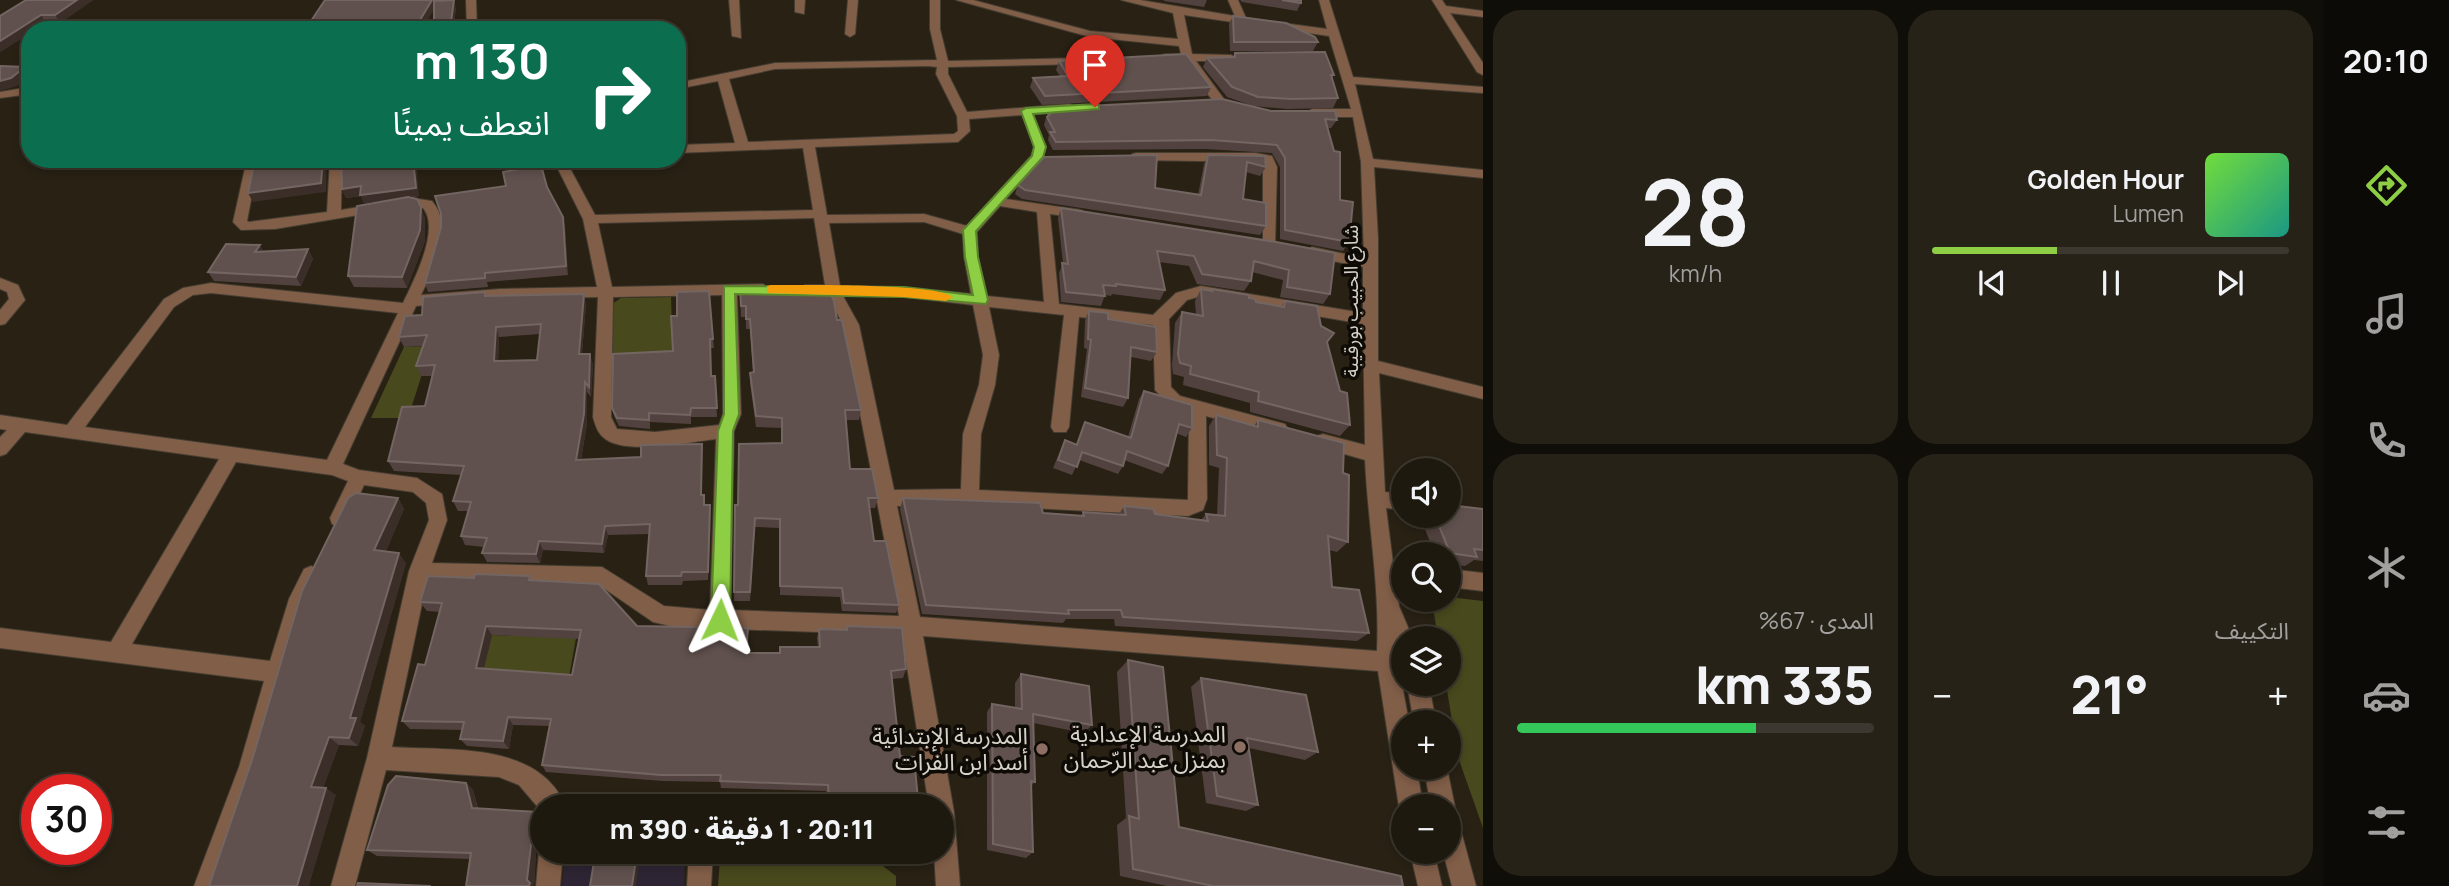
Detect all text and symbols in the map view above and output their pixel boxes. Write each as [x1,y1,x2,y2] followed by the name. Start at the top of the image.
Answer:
[414,27,550,94] text: 130 m
[1065,35,1125,107] pin
[2343,39,2429,83] text: 20:10
[1076,46,1114,84] icon: arrive
[574,49,665,140] icon: right
[393,101,550,145] text: انعطف يمينًا
[1641,149,1750,273] text: 28
[2027,161,2184,197] text: Golden Hour
[2362,161,2411,210] icon: directions
[2112,197,2184,229] text: Lumen
[1338,225,1365,377] street label: شارع الحبيب بورقيبة
[1669,257,1722,289] text: km/h
[1973,264,2011,302] icon: previous
[2092,264,2130,302] icon: pause
[2211,264,2249,302] icon: next
[2362,289,2411,338] icon: music
[2362,416,2411,465] icon: phone
[1391,458,1461,864] map controls
[1391,458,1461,528] button: sound
[1391,542,1461,612] button: search
[2362,543,2411,592] icon: climate
[683,583,757,657] position arrow
[1759,604,1874,636] text: المدى · 67%
[2215,614,2289,646] text: التكييف
[1391,626,1461,696] button: layers
[1695,649,1874,720] text: 335 km
[2071,659,2149,730] text: 21°
[1932,669,1953,721] text: −
[2267,669,2289,721] text: +
[2362,671,2411,720] icon: car
[1391,710,1461,780] button: +
[1064,717,1226,775] place label: المدرسة الإعدادية بمنزل عبد الرّحمان
[872,719,1028,777] place label: المدرسة الإبتدائية أسد ابن الفرات
[1232,739,1248,755] marker: المدرسة الإعدادية بمنزل عبد الرّحمان
[1034,741,1050,757] marker: المدرسة الإبتدائية أسد ابن الفرات
[21,774,112,865] speed limit sign: 30
[1391,794,1461,864] button: −
[2362,798,2411,847] icon: filters
[610,811,874,847] text: 20:11 · 1 دقيقة · 390 m

